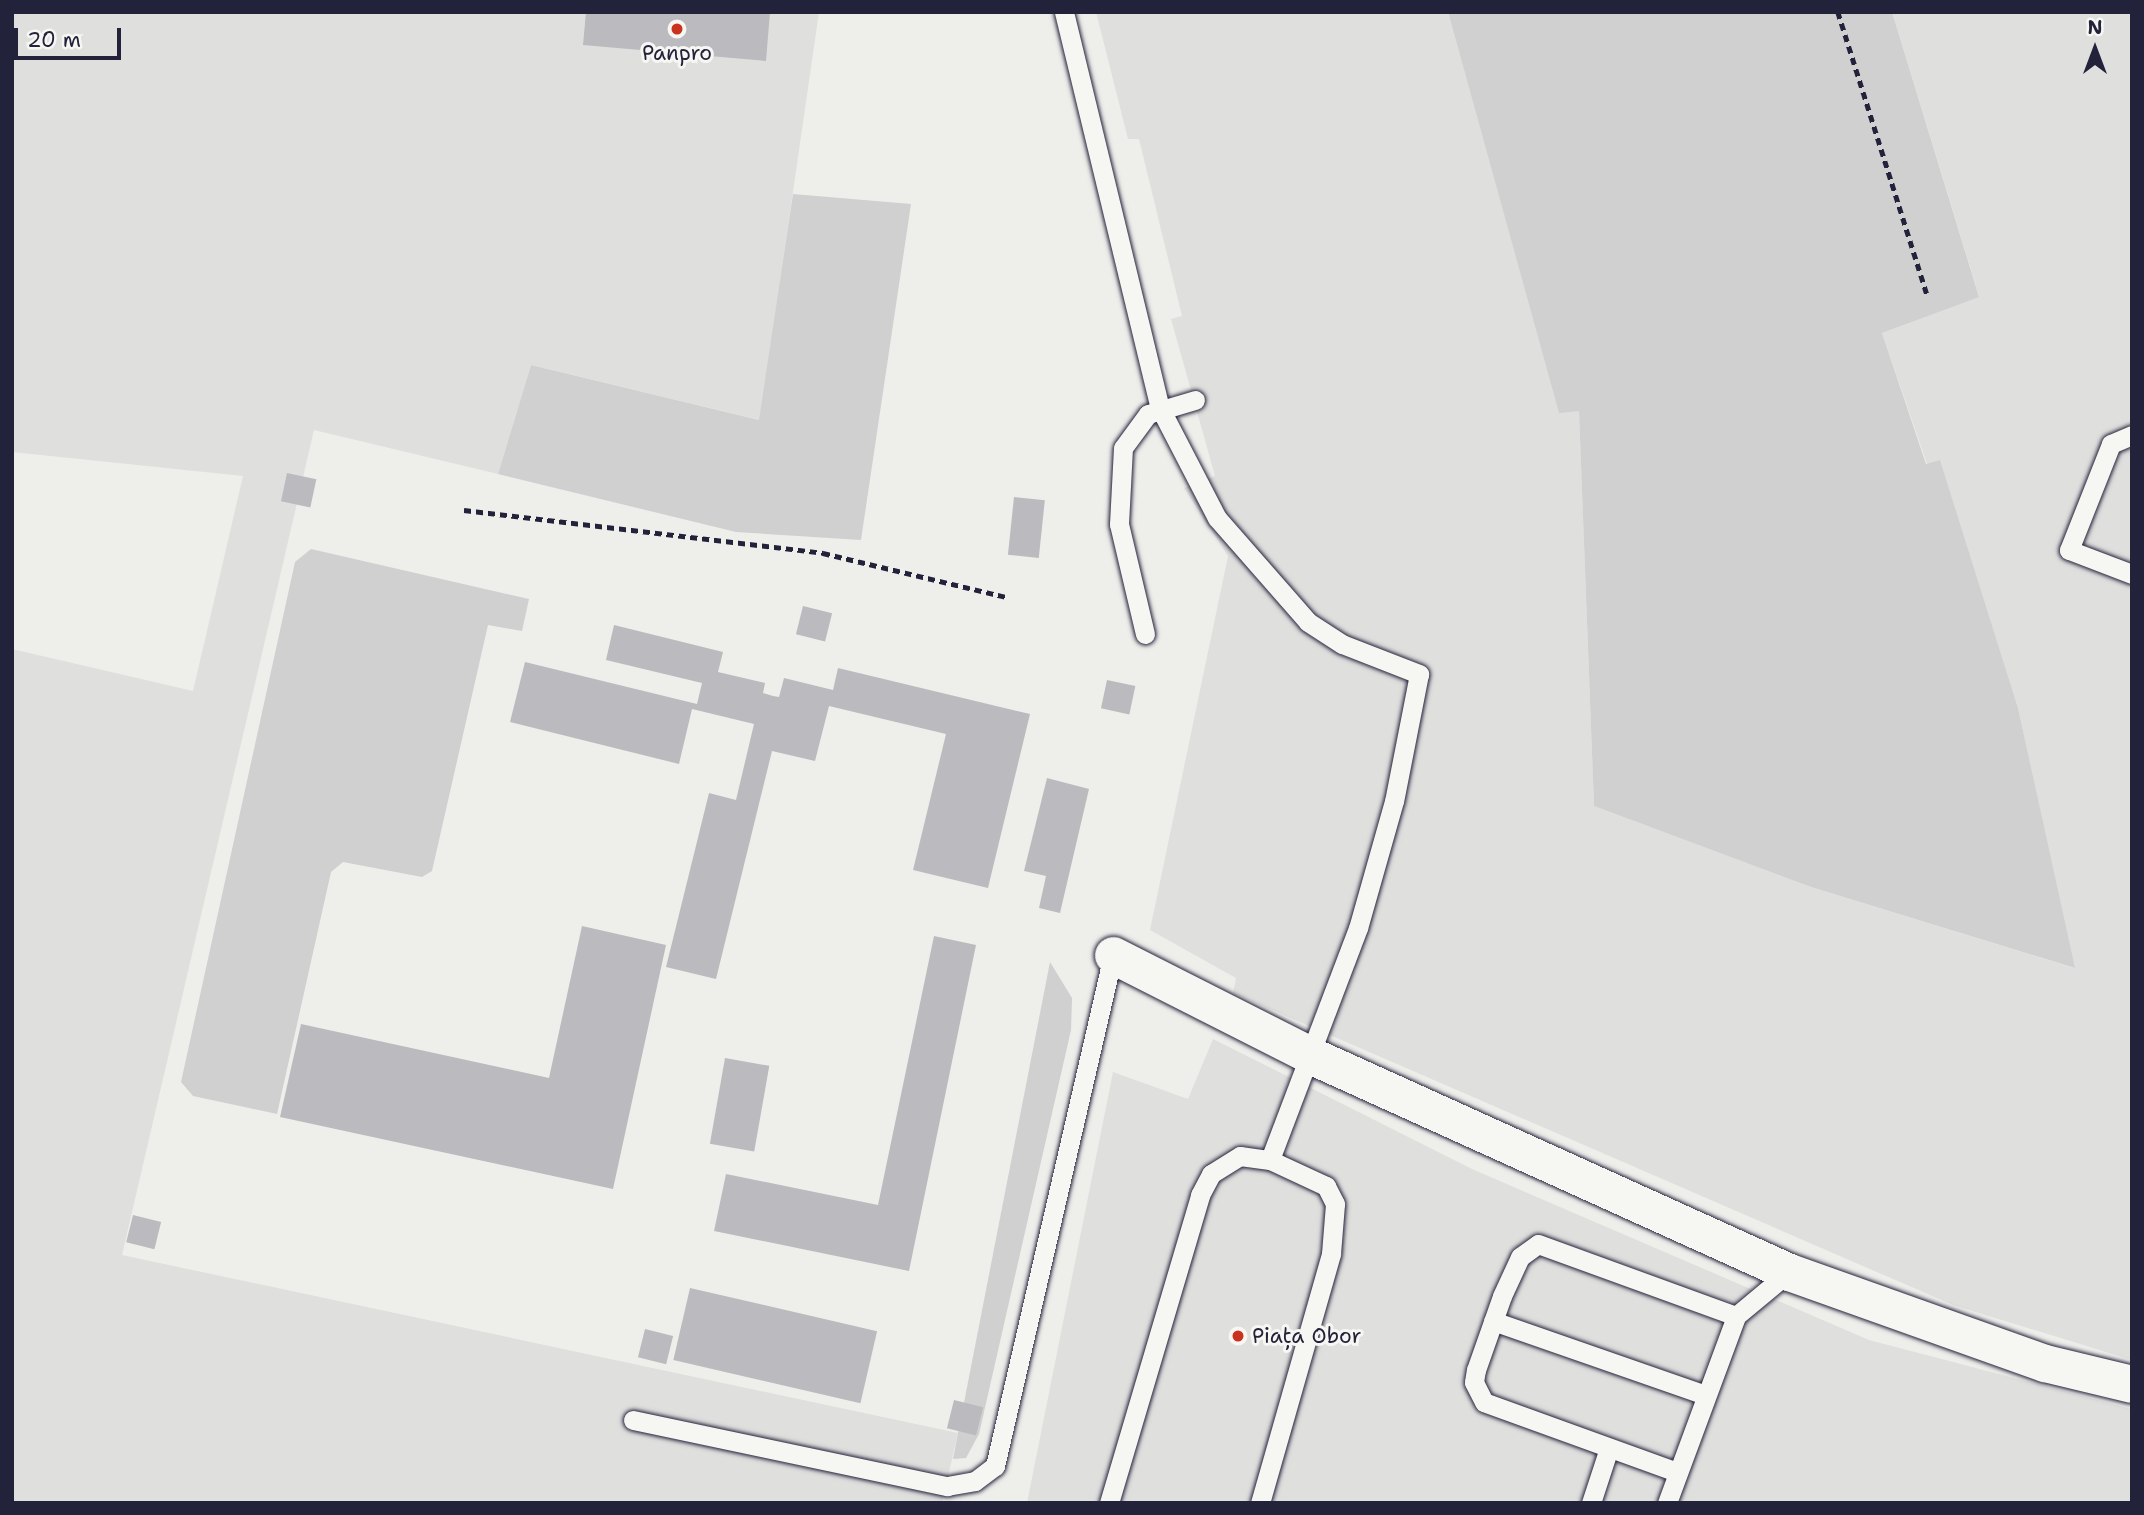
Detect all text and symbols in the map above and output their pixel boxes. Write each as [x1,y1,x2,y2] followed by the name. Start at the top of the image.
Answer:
[18,14,124,58] scale bar
[2060,14,2130,84] north arrow
[2087,15,2103,40] text: N
[669,21,685,37] marker: Panpro
[27,26,81,54] text: 20 m
[642,40,712,66] place label: Panpro
[1252,1323,1361,1349] place label: Piața Obor
[1230,1328,1246,1344] marker: Piața Obor

